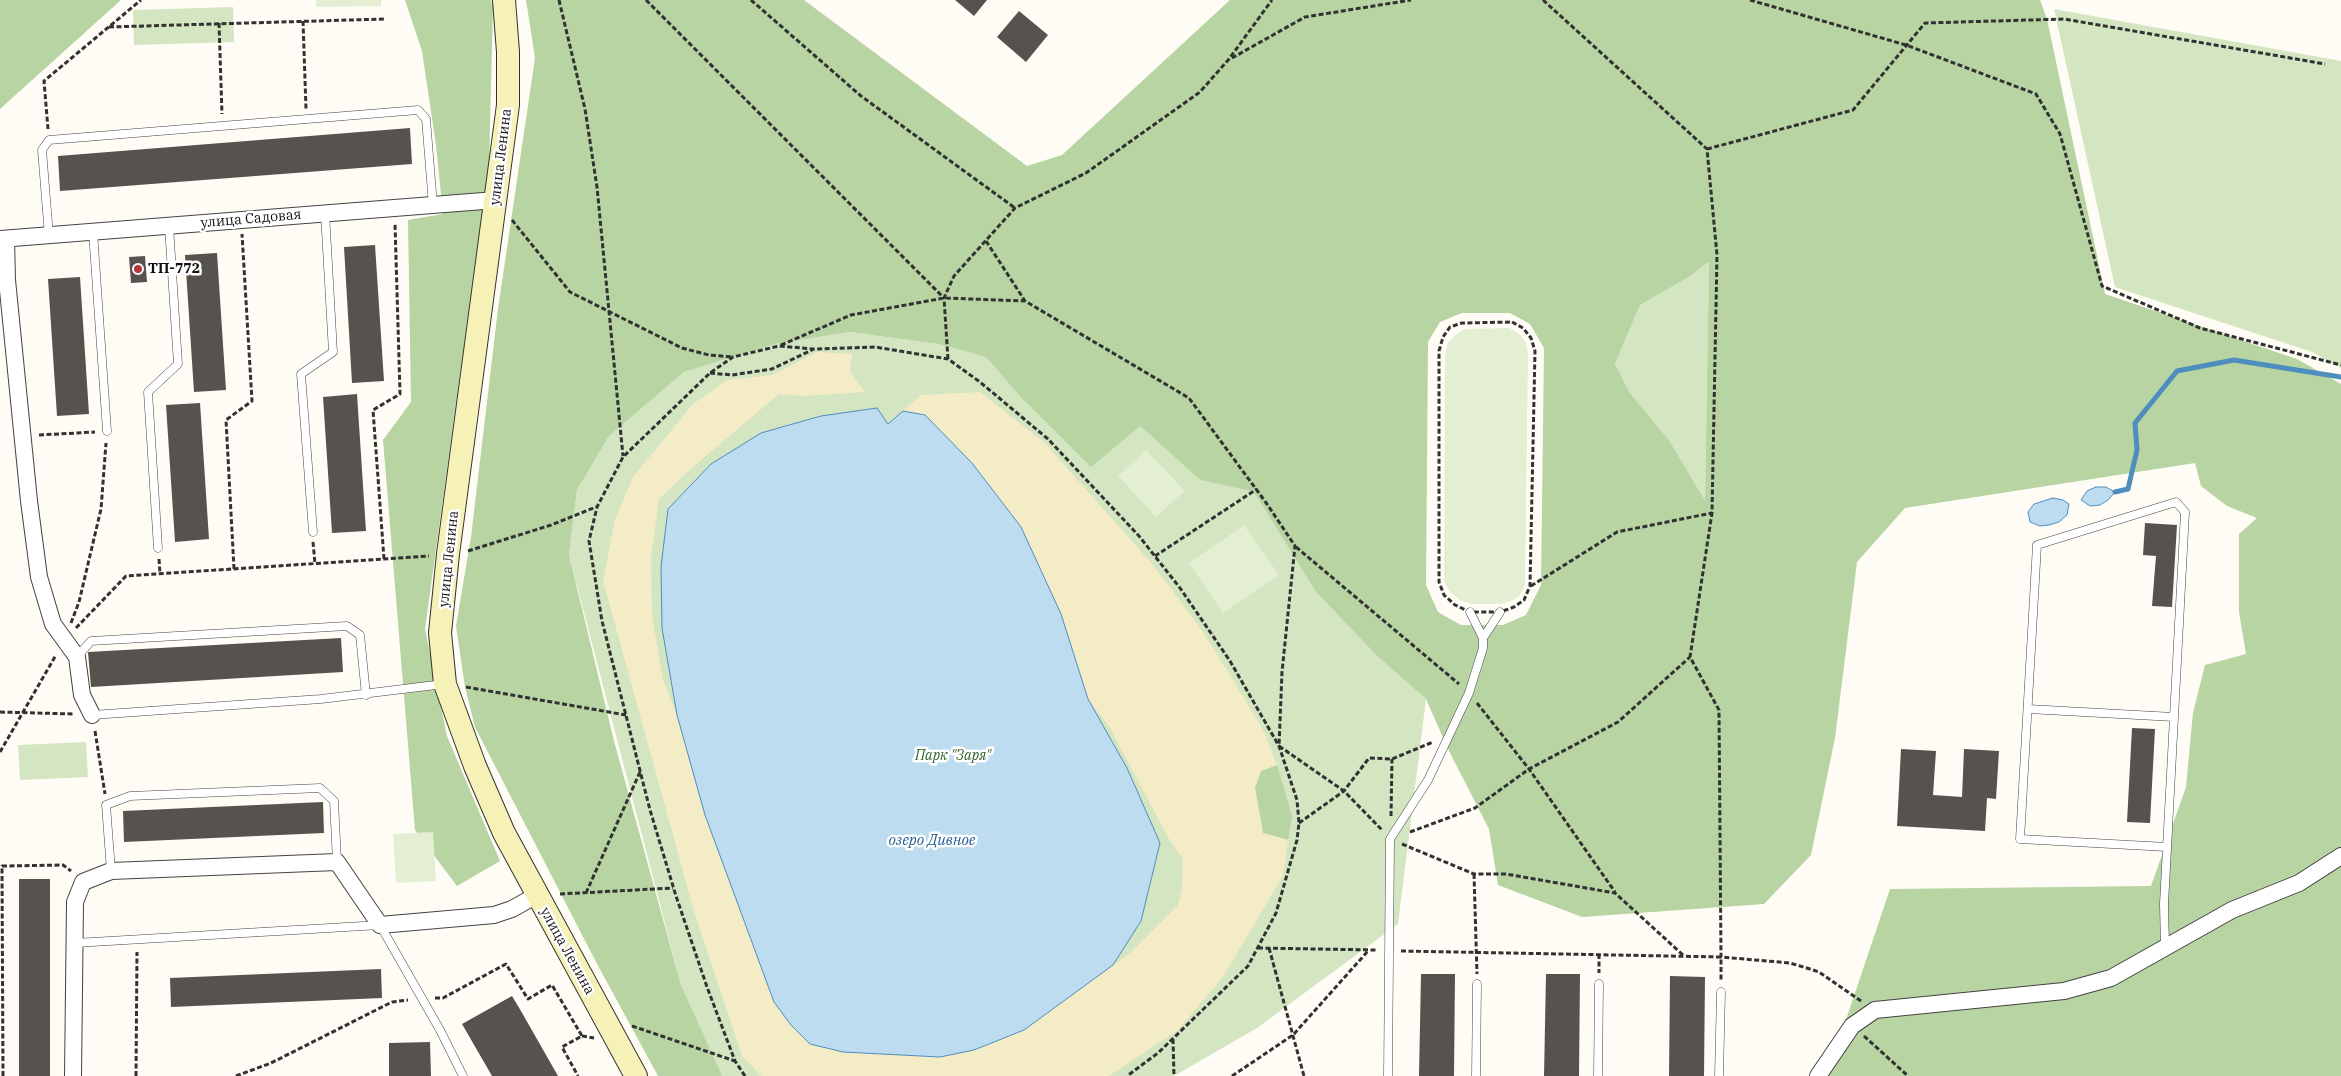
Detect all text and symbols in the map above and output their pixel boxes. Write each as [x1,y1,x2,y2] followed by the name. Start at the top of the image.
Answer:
[487,108,515,206] street label: улица Ленина
[200,206,302,232] street label: улица Садовая
[148,261,200,277] place label: ТП-772
[132,263,144,275] marker: ТП-772
[436,510,462,608] street label: улица Ленина
[915,748,991,764] park label: Парк "Заря"
[888,832,976,850] water label: озеро Дивное
[536,904,598,998] street label: улица Ленина

